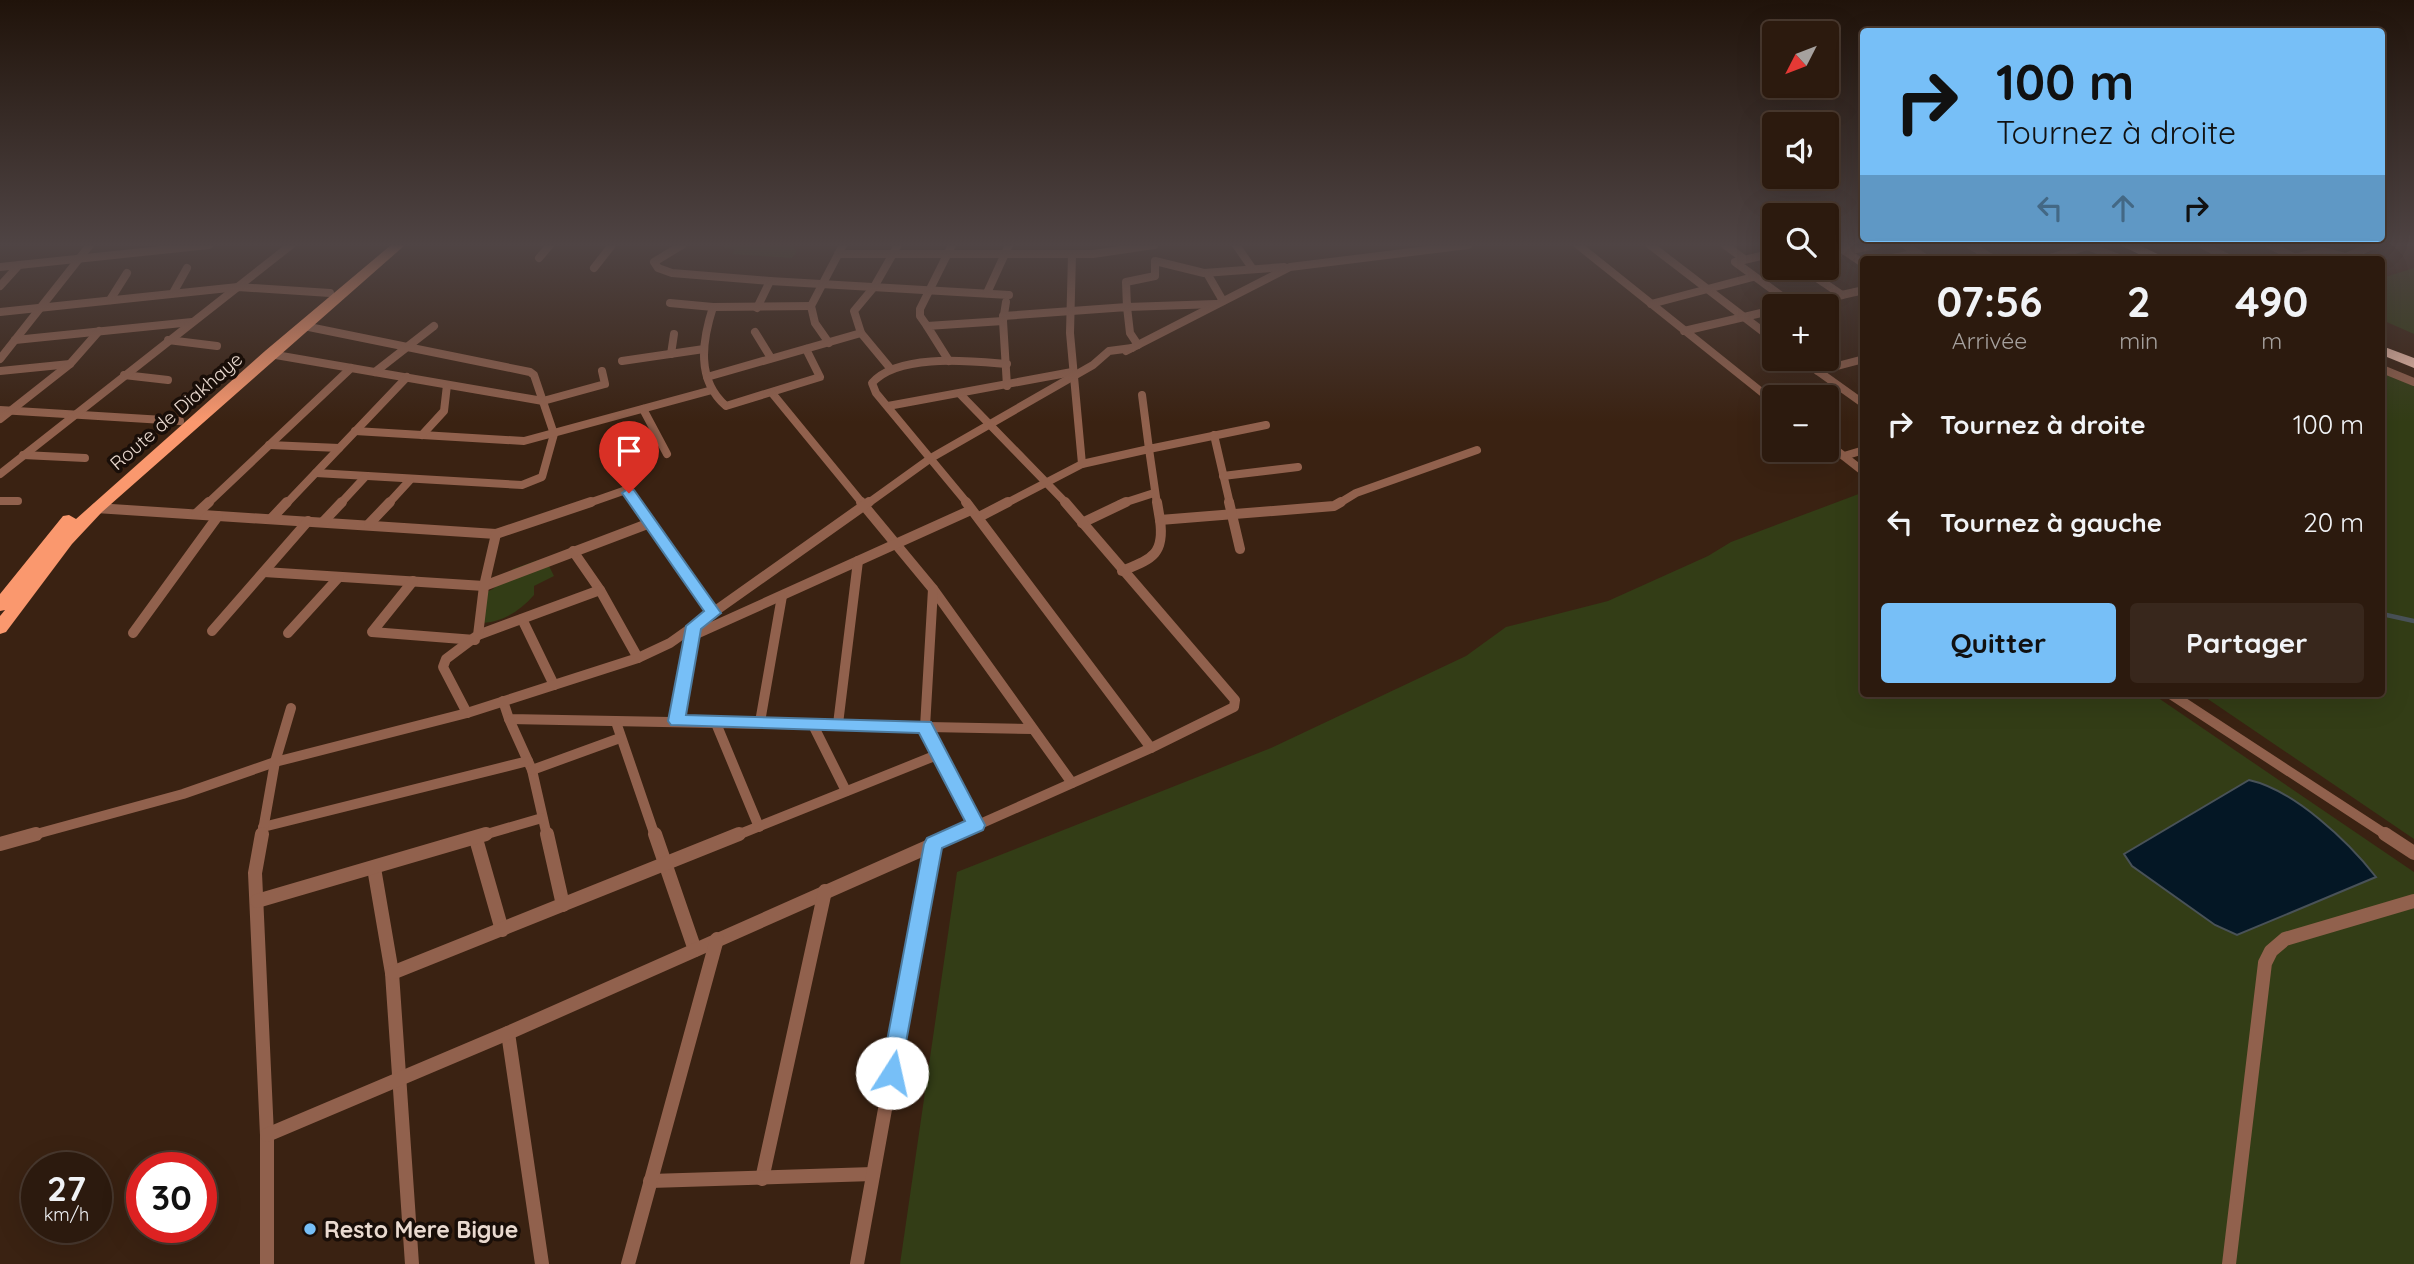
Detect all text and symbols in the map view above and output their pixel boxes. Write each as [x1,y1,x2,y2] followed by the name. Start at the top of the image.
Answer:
[1762,21,1839,98] north arrow
[1762,21,1839,462] map controls
[1996,51,2134,112] text: 100 m
[1881,56,1972,147] icon: right
[1762,112,1839,189] button: sound
[1996,112,2236,152] text: Tournez à droite
[2031,189,2069,227] icon: left
[2104,189,2142,227] icon: ahead
[2177,189,2215,227] icon: right
[1762,203,1839,280] button: search
[1937,275,2043,328] text: 07:56
[2127,275,2151,328] text: 2
[2235,275,2308,328] text: 490
[1762,294,1839,371] button: +
[1952,326,2027,355] text: Arrivée
[2119,326,2158,355] text: min
[2261,326,2282,355] text: m
[105,347,247,475] street label: Route de Diakhaye
[1762,385,1839,462] button: −
[1881,405,1919,443] icon: right
[1940,408,2145,441] text: Tournez à droite
[2293,408,2364,441] text: 100 m
[599,421,659,493] pin
[610,432,648,470] icon: arrive
[1881,503,1919,541] icon: left
[1940,506,2162,539] text: Tournez à gauche
[2303,506,2364,539] text: 20 m
[1881,603,2116,683] button: Quitter
[2130,603,2364,683] button: Partager
[855,1036,929,1110] position arrow
[126,1152,217,1243] speed limit sign: 30
[47,1166,86,1210] text: 27
[44,1203,89,1226] text: km/h
[324,1215,518,1244] place label: Resto Mere Bigue
[302,1221,318,1237] marker: Resto Mere Bigue

